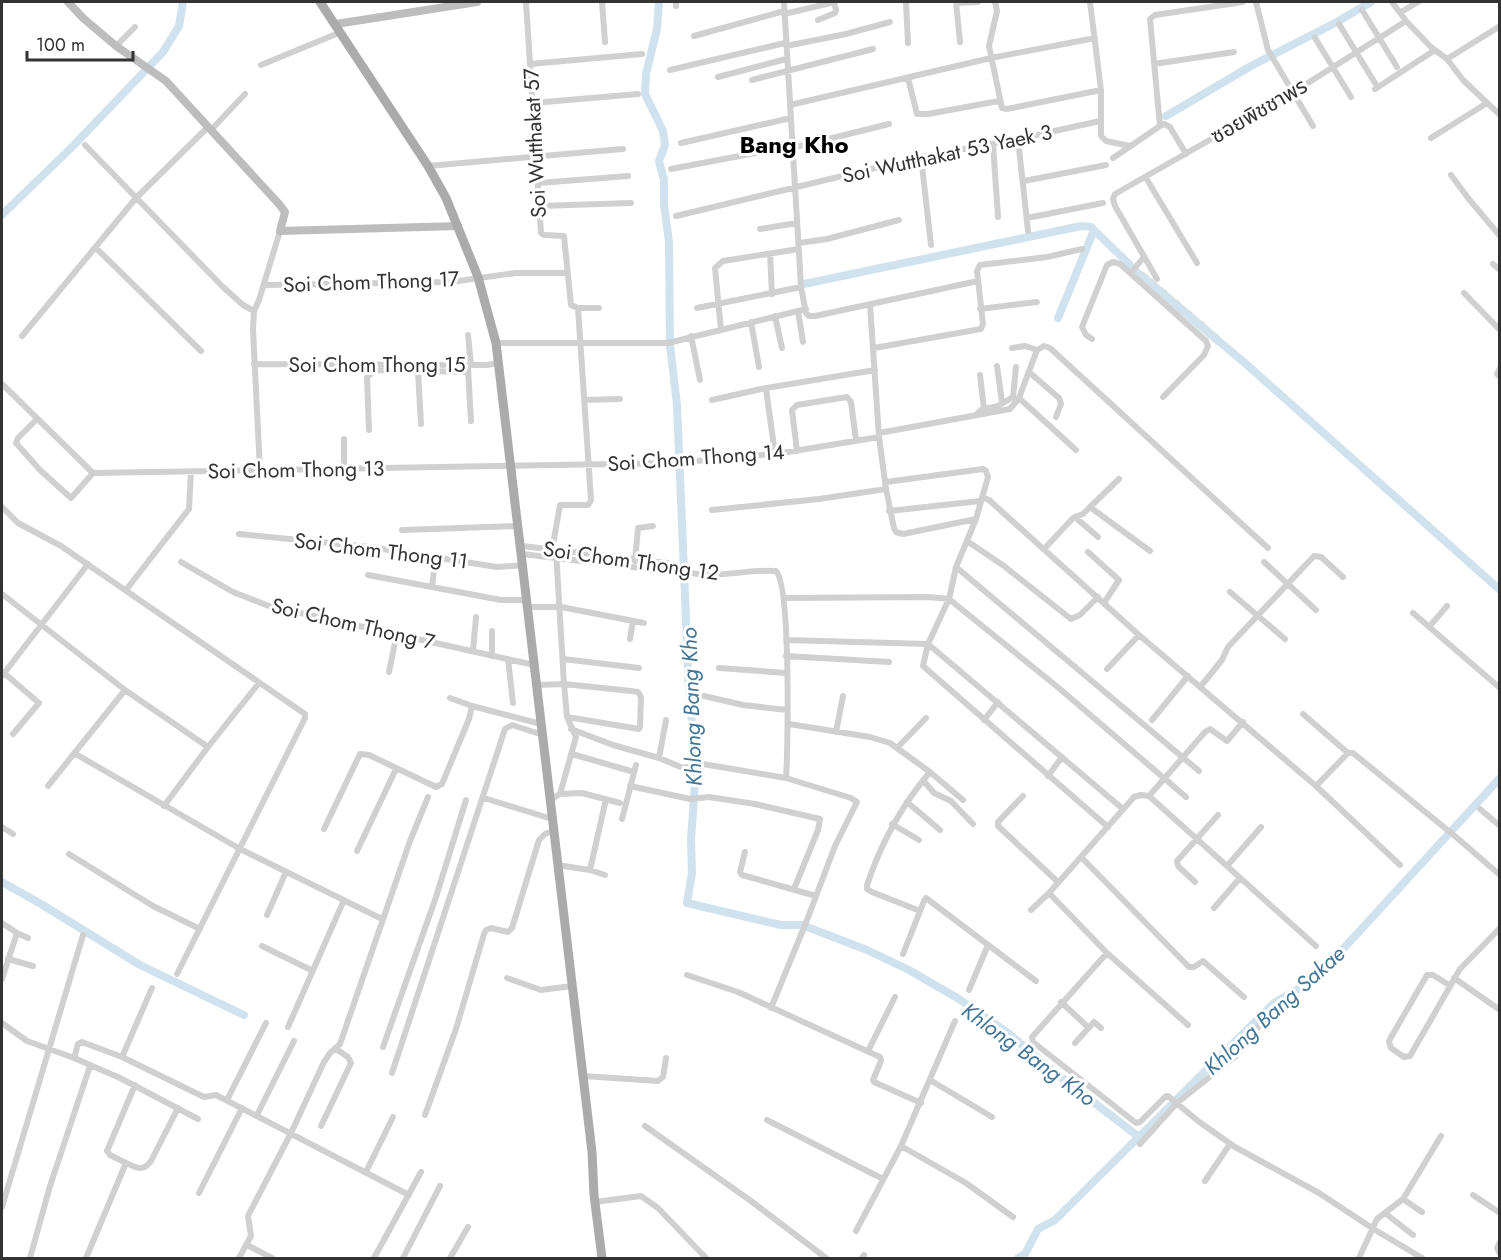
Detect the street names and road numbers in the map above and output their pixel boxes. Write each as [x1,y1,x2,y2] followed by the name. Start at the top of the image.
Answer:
[516,67,554,219] street label: Soi Wutthakat 57
[1205,71,1313,151] street label: ซอยพิชชาพร
[839,117,1055,191] street label: Soi Wutthakat 53 Yaek 3
[282,264,460,300] street label: Soi Chom Thong 17
[288,350,466,380] street label: Soi Chom Thong 15
[606,437,786,479] street label: Soi Chom Thong 14
[207,453,385,487] street label: Soi Chom Thong 13
[292,525,470,577] street label: Soi Chom Thong 11
[541,534,721,588] street label: Soi Chom Thong 12
[268,591,438,657] street label: Soi Chom Thong 7

